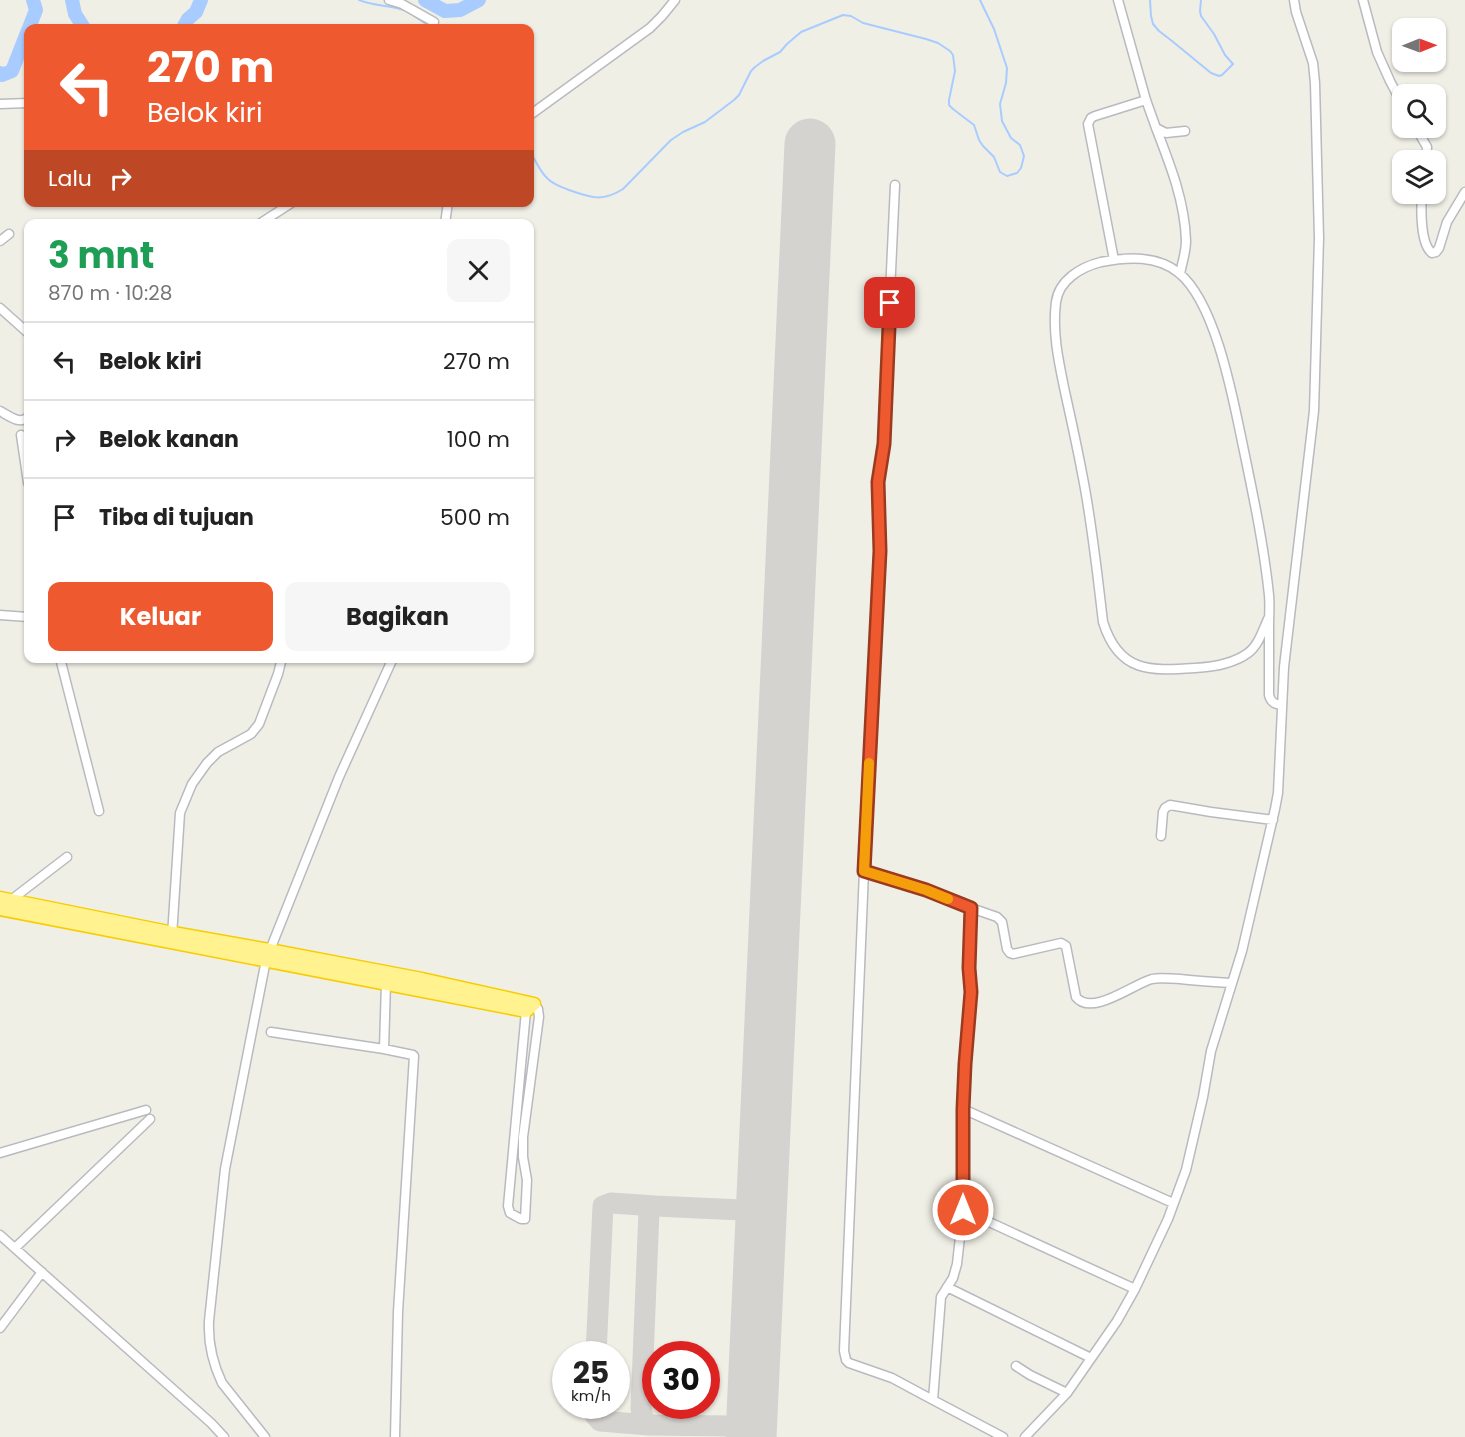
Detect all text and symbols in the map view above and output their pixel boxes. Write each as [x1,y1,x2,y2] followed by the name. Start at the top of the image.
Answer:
[1392,18,1446,72] north arrow
[1392,18,1446,204] map controls
[147,38,274,97] text: 270 m
[48,48,126,126] icon: left
[1392,84,1446,138] button: search
[147,94,263,131] text: Belok kiri
[1392,150,1446,204] button: layers
[104,162,137,195] icon: right
[48,163,92,194] text: Lalu
[48,230,154,281] text: 3 mnt
[447,239,510,302] button: close
[864,277,915,328] pin
[48,279,172,307] text: 870 m · 10:28
[873,286,906,319] icon: arrive
[48,345,81,378] icon: left
[99,346,202,377] text: Belok kiri
[443,346,510,377] text: 270 m
[48,423,81,456] icon: right
[99,424,239,455] text: Belok kanan
[447,424,510,455] text: 100 m
[48,501,81,534] icon: arrive
[99,502,254,533] text: Tiba di tujuan
[440,502,510,533] text: 500 m
[48,582,273,651] button: Keluar
[285,582,510,651] button: Bagikan
[931,1178,995,1242] position arrow
[642,1341,720,1419] speed limit sign: 30
[573,1351,609,1394] text: 25
[571,1385,611,1406] text: km/h

